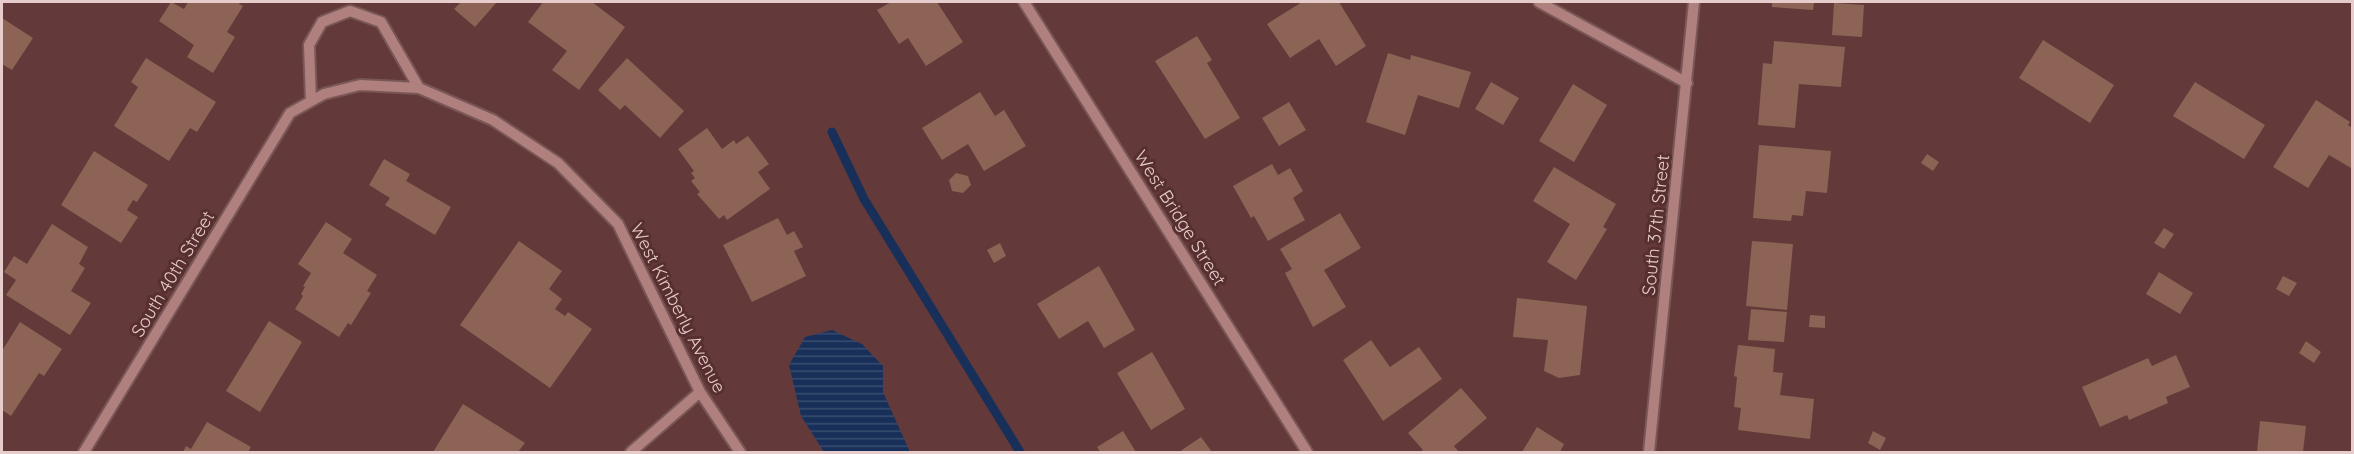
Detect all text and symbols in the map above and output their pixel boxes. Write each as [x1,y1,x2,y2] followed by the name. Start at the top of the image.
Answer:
[1130,146,1231,290] street label: West Bridge Street
[1637,153,1674,297] street label: South 37th Street
[126,206,219,341] street label: South 40th Street
[626,219,731,397] street label: West Kimberly Avenue

